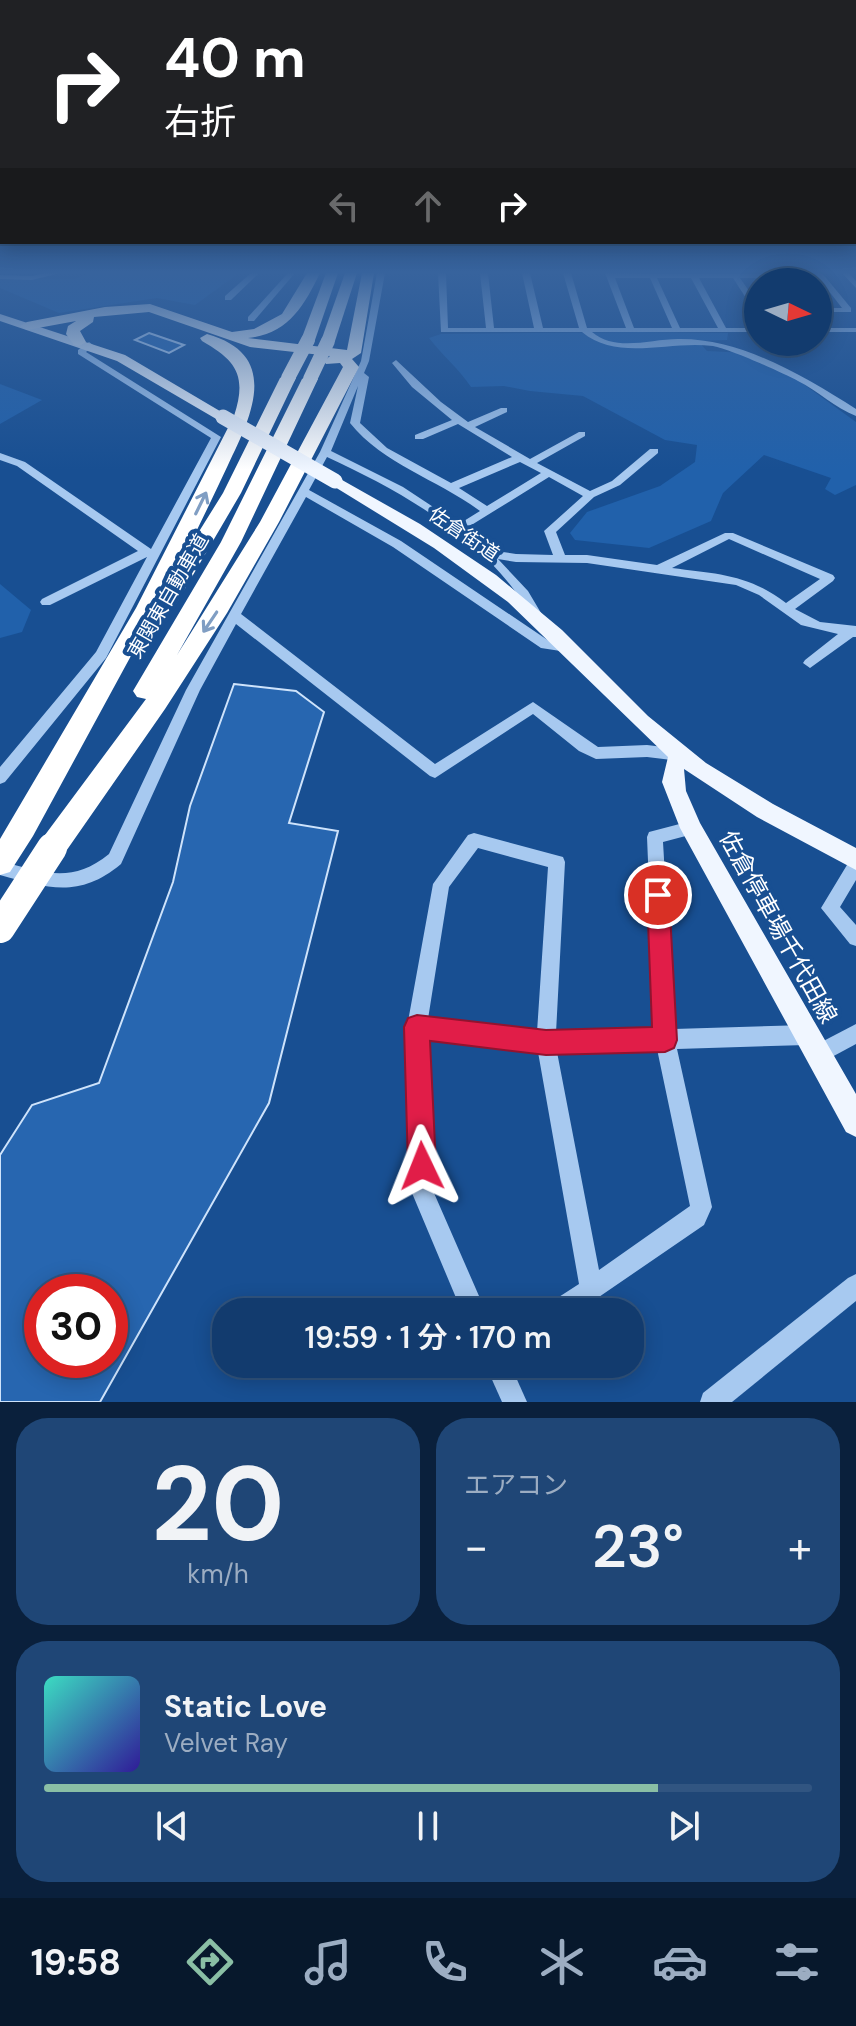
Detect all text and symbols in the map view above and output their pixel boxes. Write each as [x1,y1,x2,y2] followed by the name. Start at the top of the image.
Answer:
[164,21,306,94] text: 40 m
[32,32,136,136] icon: right
[164,98,236,145] text: 右折
[322,184,366,228] icon: left
[406,184,450,228] icon: ahead
[490,184,534,228] icon: right
[744,268,832,356] north arrow
[744,268,832,356] map controls
[194,491,209,515] one-way arrow
[424,501,504,567] street label: 佐倉街道
[122,529,214,663] street label: 東関東自動車道
[202,610,218,633] one-way arrow
[713,825,844,1029] street label: 佐倉停車場千代田線
[624,861,692,929] pin
[636,873,680,917] icon: arrive
[380,1124,464,1208] position arrow
[24,1274,128,1378] speed limit sign: 30
[305,1318,551,1357] text: 19:59 · 1 分 · 170 m
[152,1437,284,1572] text: 20
[464,1468,568,1502] text: エアコン
[592,1507,684,1586] text: 23°
[464,1518,488,1576] text: −
[788,1518,812,1576] text: +
[187,1557,249,1591] text: km/h
[164,1687,327,1726] text: Static Love
[164,1726,288,1760] text: Velvet Ray
[150,1804,194,1848] icon: previous
[406,1804,450,1848] icon: pause
[662,1804,706,1848] icon: next
[182,1934,238,1990] icon: directions
[300,1934,356,1990] icon: music
[417,1934,473,1990] icon: phone
[534,1934,590,1990] icon: climate
[652,1934,708,1990] icon: car
[769,1934,825,1990] icon: filters
[31,1939,121,1986] text: 19:58

